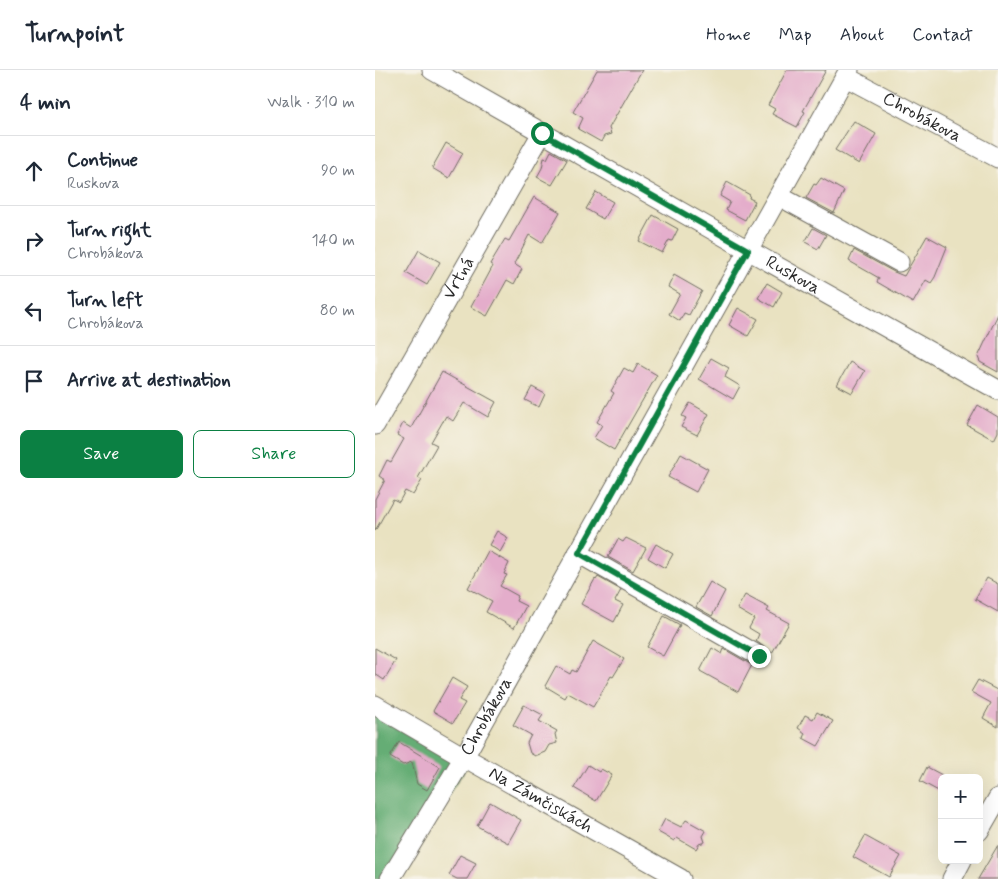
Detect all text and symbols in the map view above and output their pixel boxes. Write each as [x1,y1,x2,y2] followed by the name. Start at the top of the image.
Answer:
[25,19,125,50] text: Turnpoint
[706,23,751,47] text: Home
[779,23,812,47] text: Map
[840,23,884,47] text: About
[912,23,973,47] text: Contact
[878,87,966,148] street label: Chrobákova
[20,89,71,117] text: 4 min
[267,92,355,113] text: Walk · 310 m
[531,122,554,145] route start
[67,148,138,173] text: Continue
[20,157,48,185] icon: ahead
[321,160,355,181] text: 90 m
[67,173,120,194] text: Ruskova
[67,218,151,243] text: Turn right
[20,227,48,255] icon: right
[311,230,355,251] text: 140 m
[67,243,144,264] text: Chrobákova
[761,250,825,300] street label: Ruskova
[437,253,481,304] street label: Vrtná
[67,288,143,313] text: Turn left
[20,297,48,325] icon: left
[320,300,355,321] text: 80 m
[67,313,144,334] text: Chrobákova
[20,367,48,395] icon: arrive
[67,368,231,393] text: Arrive at destination
[20,430,183,478] button: Save
[193,430,355,478] button: Share
[748,645,771,668] route end
[455,673,518,760] street label: Chrobákova
[484,761,597,839] street label: Na Zámčiskách
[938,774,983,864] map controls
[938,774,983,819] button: +
[938,819,983,864] button: −

